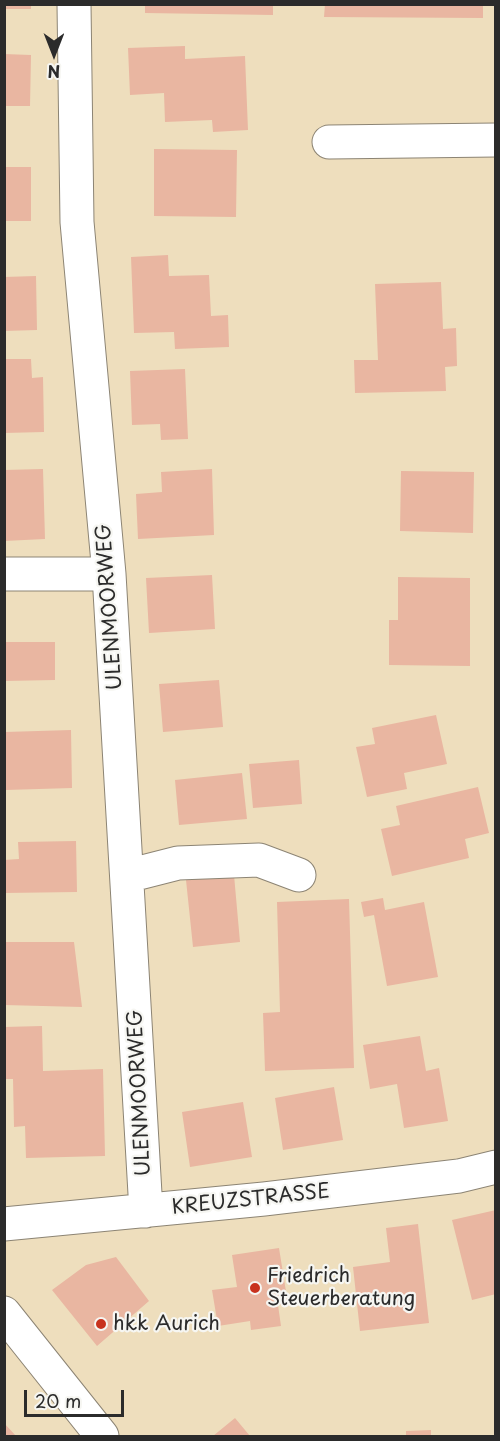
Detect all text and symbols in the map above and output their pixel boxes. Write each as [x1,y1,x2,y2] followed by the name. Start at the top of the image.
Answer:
[24,24,84,84] north arrow
[48,60,60,84] text: N
[92,523,128,691] street label: ULENMOORWEG
[124,1009,156,1177] street label: ULENMOORWEG
[171,1180,331,1220] street label: KREUZSTRASSE
[267,1264,415,1311] place label: Friedrich Steuerberatung
[248,1281,262,1295] marker: Friedrich Steuerberatung
[113,1312,220,1336] place label: hkk Aurich
[94,1317,108,1331] marker: hkk Aurich
[27,1378,128,1416] scale bar
[35,1387,81,1414] text: 20 m

